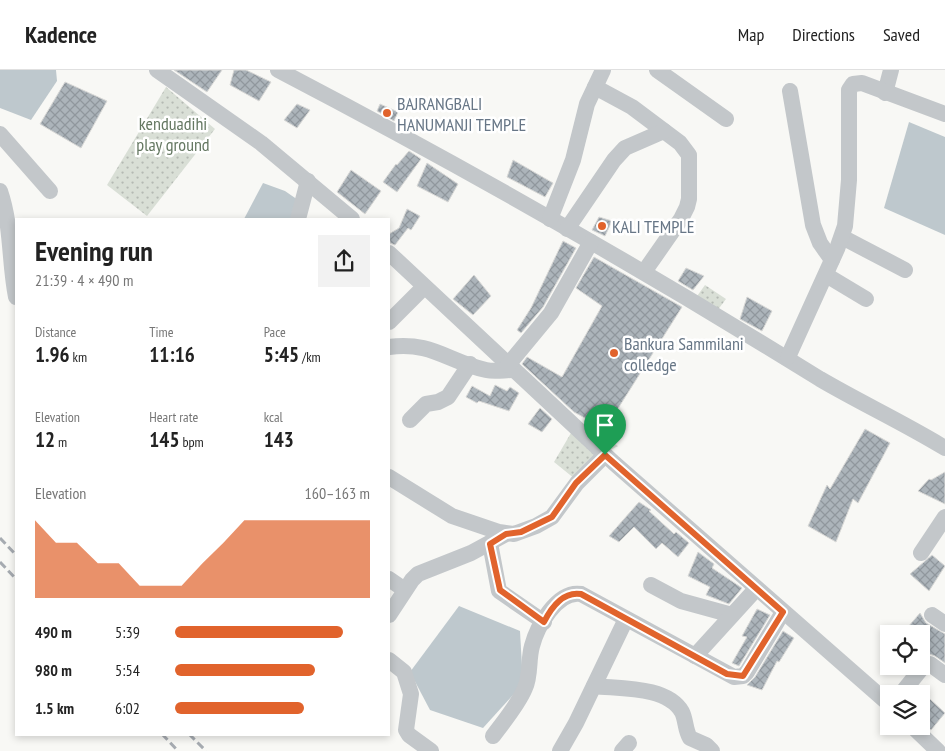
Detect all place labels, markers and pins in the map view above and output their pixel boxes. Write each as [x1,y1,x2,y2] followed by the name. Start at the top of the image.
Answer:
[397,92,526,136] place label: BAJRANGBALI HANUMANJI TEMPLE
[381,107,393,119] marker: BAJRANGBALI HANUMANJI TEMPLE
[612,215,695,238] place label: KALI TEMPLE
[596,220,608,232] marker: KALI TEMPLE
[624,332,744,376] place label: Bankura Sammilani colledge
[608,347,620,359] marker: Bankura Sammilani colledge
[584,404,626,455] pin

